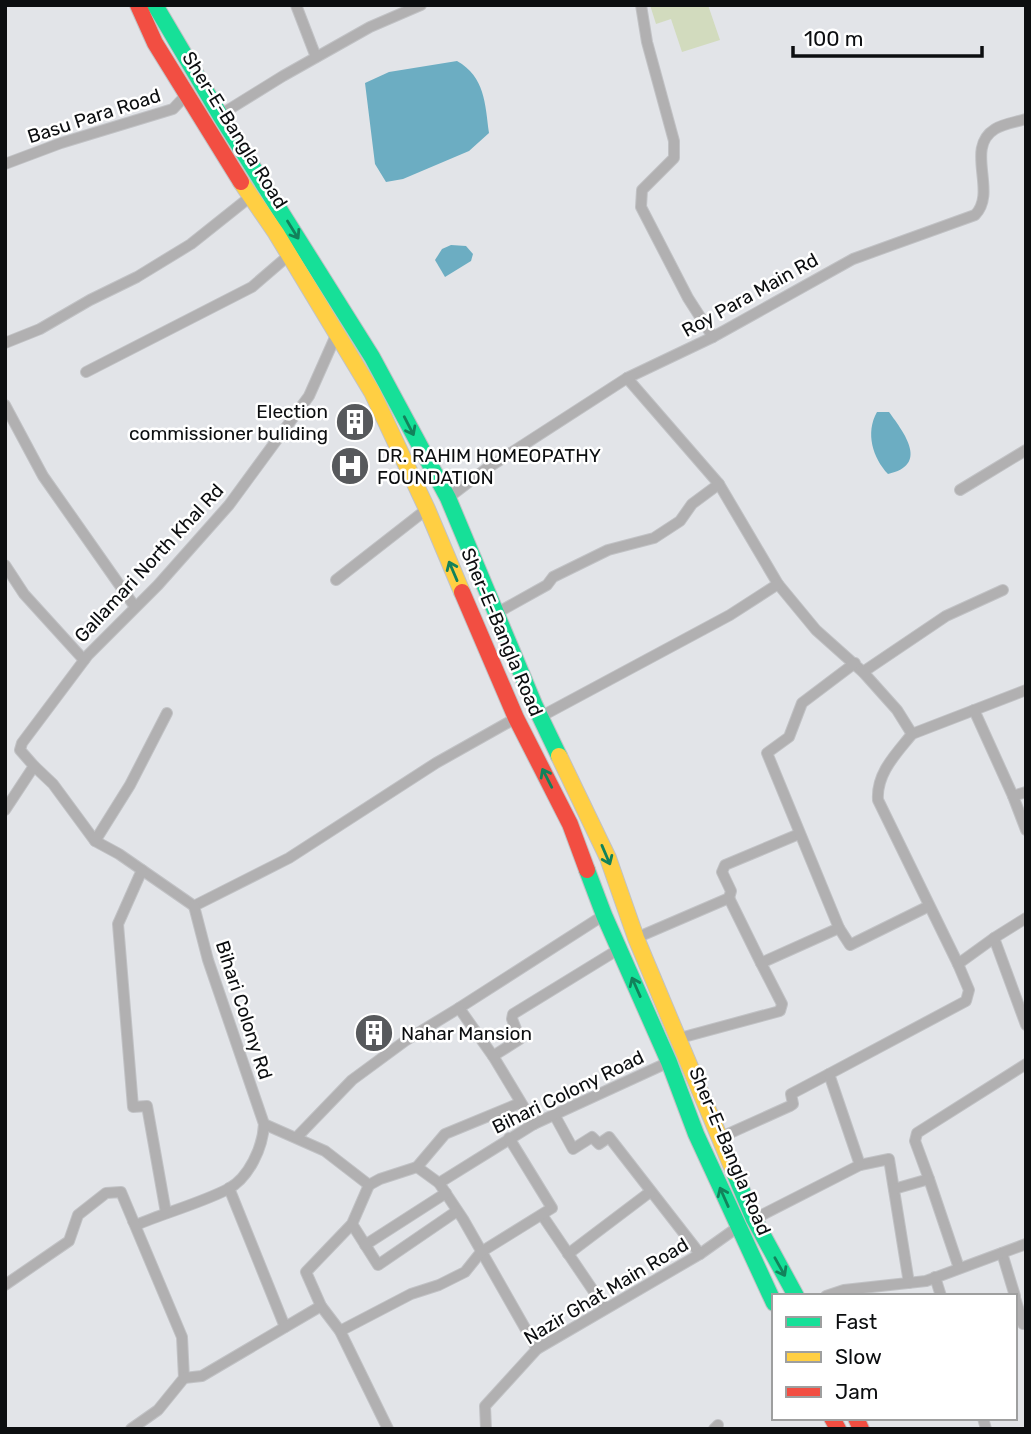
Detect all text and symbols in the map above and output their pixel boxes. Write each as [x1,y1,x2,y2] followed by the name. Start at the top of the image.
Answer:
[793,14,982,58] scale bar
[804,26,863,51] text: 100 m
[177,47,293,213] street label: Sher-E-Bangla Road
[24,84,164,148] street label: Basu Para Road
[287,220,301,240] one-way arrow
[678,248,822,342] street label: Roy Para Main Rd
[129,400,328,445] place label: Election commissioner buliding
[334,401,376,443] building icon: Election commissioner buliding
[402,415,416,436] one-way arrow
[377,444,601,489] place label: DR. RAHIM HOMEOPATHY FOUNDATION
[329,445,371,487] hospital icon: DR. RAHIM HOMEOPATHY FOUNDATION
[70,479,228,647] street label: Gallamari North Khal Rd
[456,544,548,720] street label: Sher-E-Bangla Road
[446,561,459,582] one-way arrow
[539,768,553,789] one-way arrow
[600,844,613,866] one-way arrow
[211,938,277,1082] street label: Bihari Colony Rd
[629,977,642,999] one-way arrow
[353,1012,395,1054] building icon: Nahar Mansion
[401,1022,532,1045] place label: Nahar Mansion
[488,1045,648,1139] street label: Bihari Colony Road
[684,1063,776,1239] street label: Sher-E-Bangla Road
[717,1187,730,1208] one-way arrow
[520,1233,692,1349] street label: Nazir Ghat Main Road
[773,1257,787,1277] one-way arrow
[772,1294,1017,1420] legend
[835,1309,877,1334] text: Fast
[835,1344,882,1369] text: Slow
[835,1379,879,1404] text: Jam

